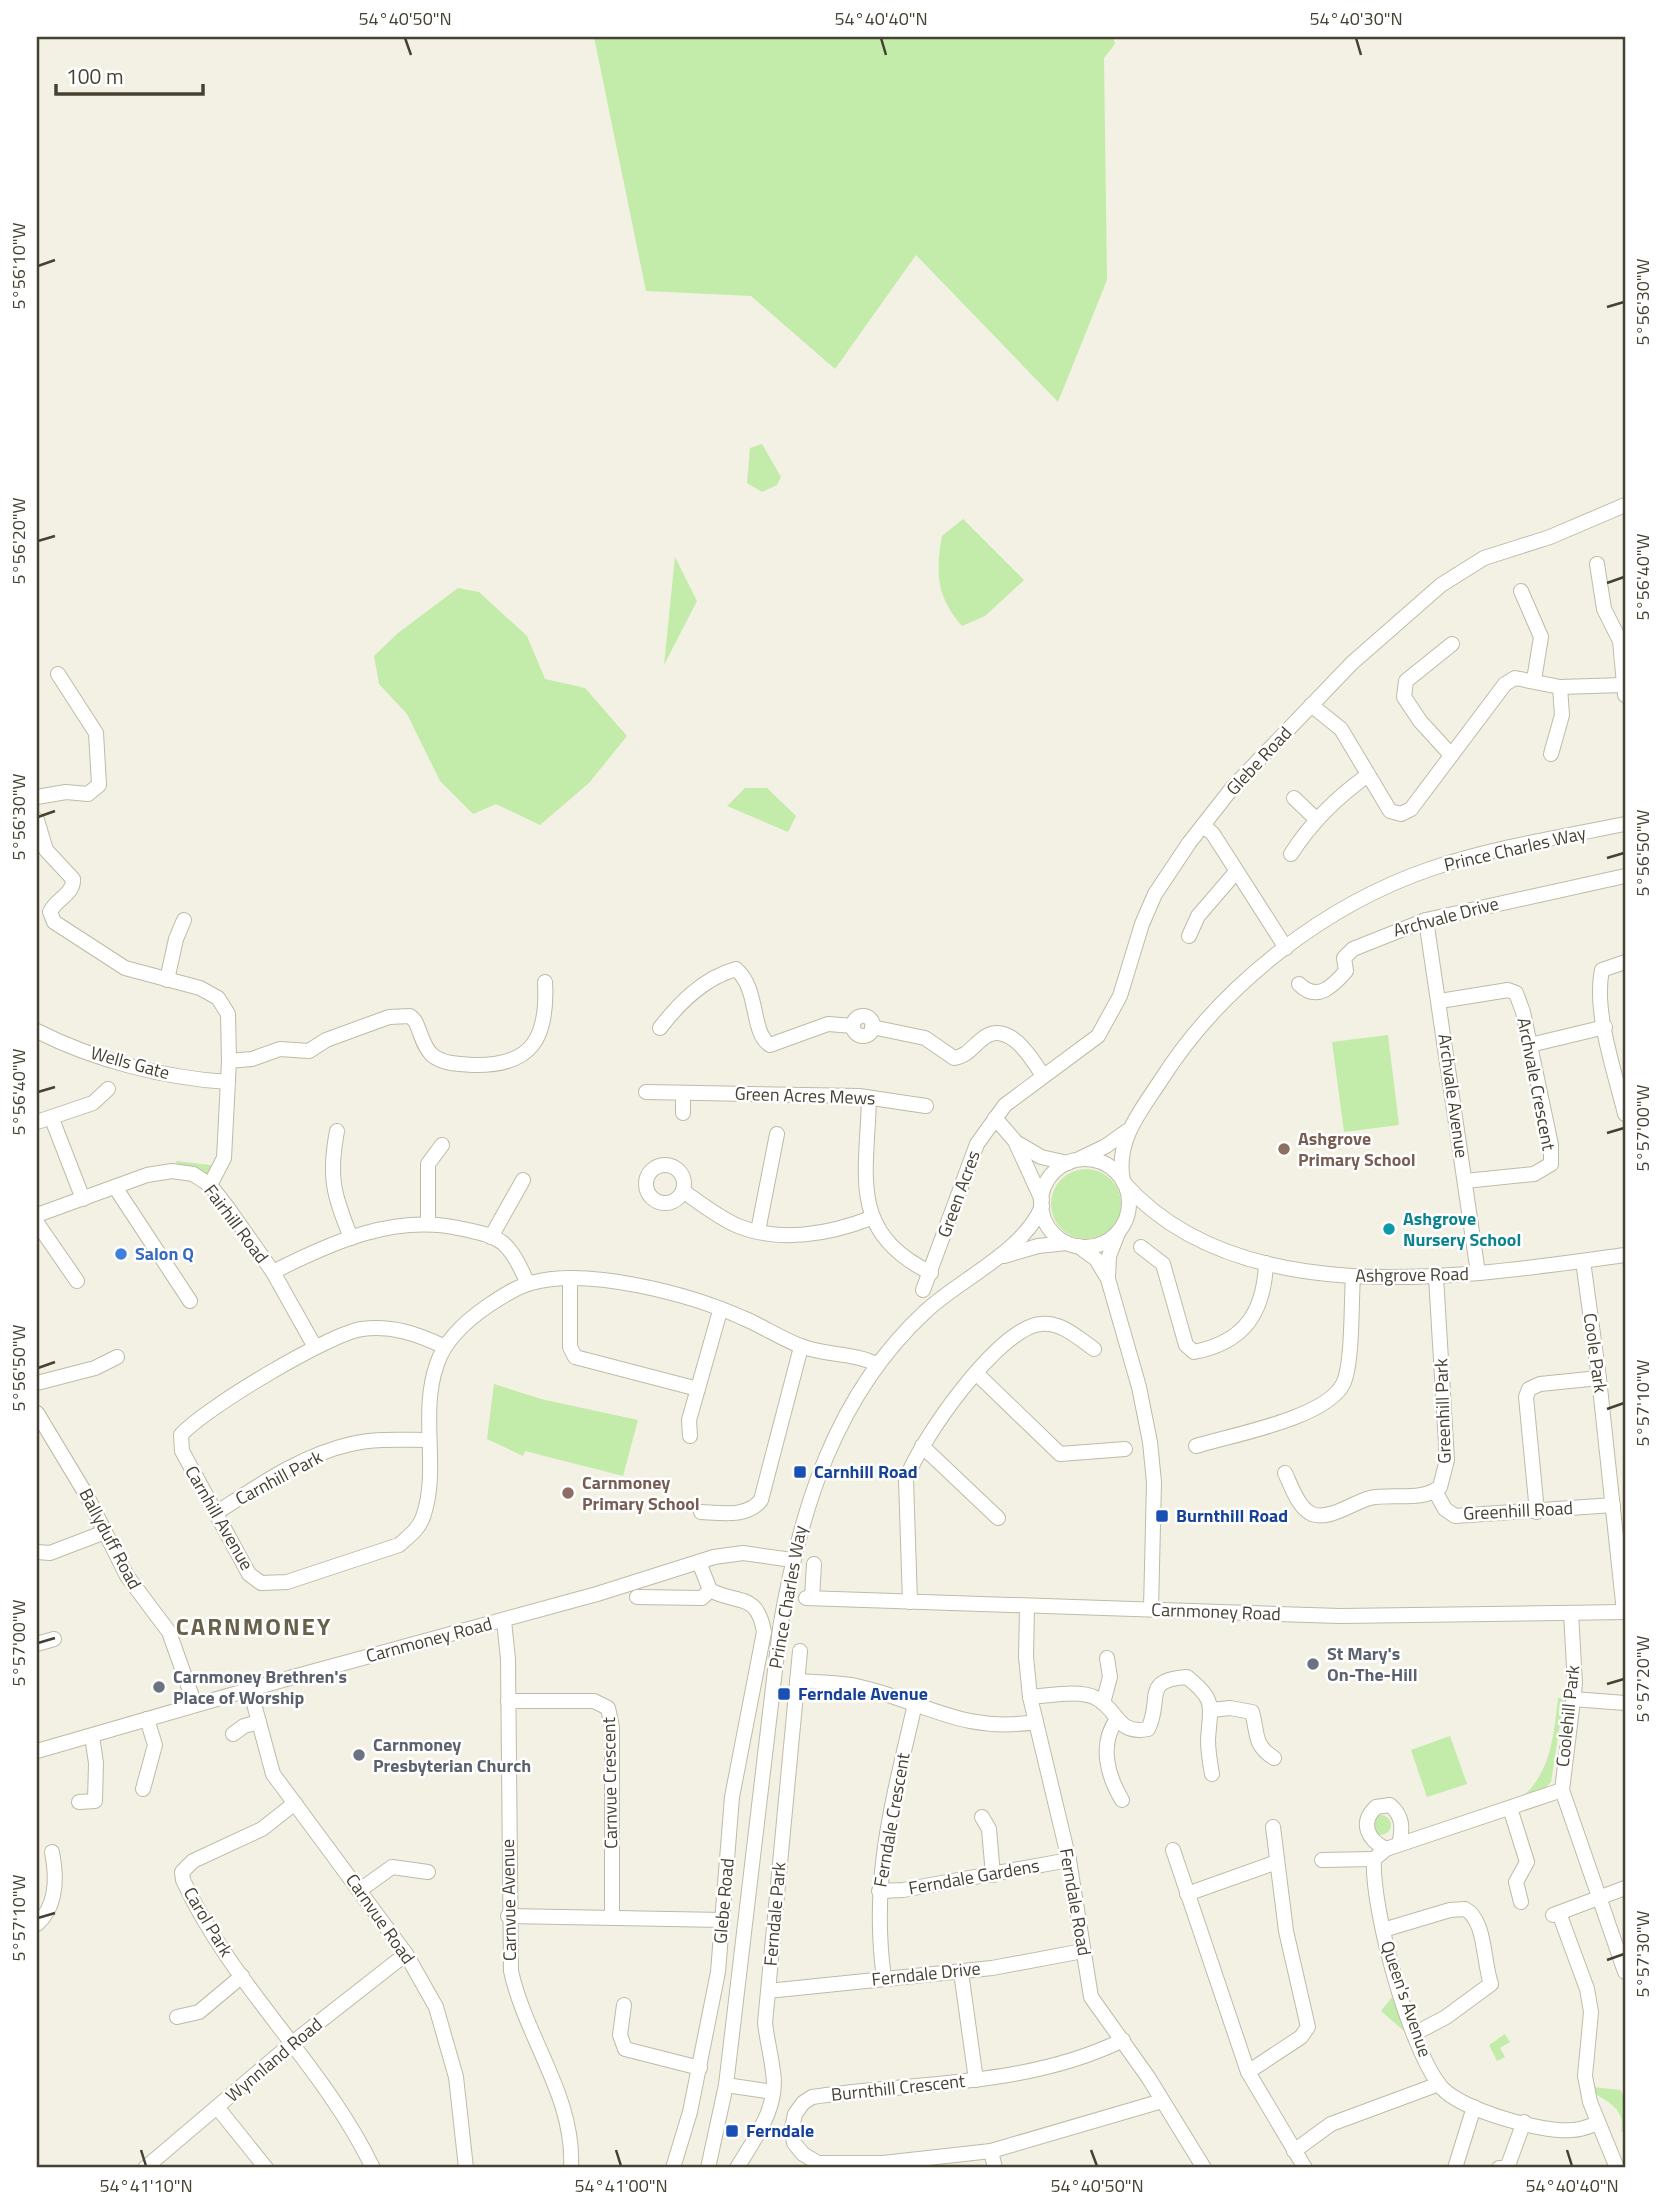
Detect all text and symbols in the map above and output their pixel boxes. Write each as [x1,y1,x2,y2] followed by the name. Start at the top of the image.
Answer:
[358,5,452,32] text: 54°40'50"N
[834,5,928,32] text: 54°40'40"N
[1309,5,1403,32] text: 54°40'30"N
[56,52,203,96] scale bar
[66,60,123,92] text: 100 m
[5,223,32,309] text: 5°56'10"W
[1629,259,1656,345] text: 5°56'30"W
[5,498,32,584] text: 5°56'20"W
[1629,534,1656,620] text: 5°56'40"W
[1219,720,1298,801] street label: Glebe Road
[5,774,32,860] text: 5°56'30"W
[1629,810,1656,896] text: 5°56'50"W
[1441,819,1589,878] street label: Prince Charles Way
[1390,889,1502,944] street label: Archvale Drive
[1510,1015,1563,1153] street label: Archvale Crescent
[1431,1032,1476,1160] street label: Archvale Avenue
[88,1039,173,1086] street label: Wells Gate
[5,1049,32,1135] text: 5°56'40"W
[734,1080,876,1111] street label: Green Acres Mews
[1629,1085,1656,1171] text: 5°57'00"W
[1298,1125,1416,1173] place label: Ashgrove Primary School
[1276,1141,1292,1157] marker: Ashgrove Primary School
[930,1146,987,1241] street label: Green Acres
[198,1178,275,1269] street label: Fairhill Road
[1403,1205,1521,1253] place label: Ashgrove Nursery School
[1381,1221,1397,1237] marker: Ashgrove Nursery School
[135,1240,194,1267] place label: Salon Q
[113,1246,129,1262] marker: Salon Q
[1355,1260,1469,1289] street label: Ashgrove Road
[1577,1311,1615,1395] street label: Coole Park
[5,1325,32,1411] text: 5°56'50"W
[1427,1358,1458,1464] street label: Greenhill Park
[1629,1360,1656,1446] text: 5°57'10"W
[230,1443,327,1512] street label: Carnhill Park
[814,1458,918,1485] place label: Carnhill Road
[179,1460,260,1575] street label: Carnhill Avenue
[792,1464,808,1480] marker: Carnhill Road
[582,1469,700,1517] place label: Carnmoney Primary School
[72,1483,148,1594] street label: Ballyduff Road
[560,1485,576,1501] marker: Carnmoney Primary School
[1462,1494,1574,1527] street label: Greenhill Road
[1176,1502,1288,1529] place label: Burnthill Road
[1154,1508,1170,1524] marker: Burnthill Road
[762,1523,813,1671] street label: Prince Charles Way
[1151,1596,1281,1627] street label: Carnmoney Road
[5,1600,32,1686] text: 5°57'00"W
[176,1608,332,1644] district label: CARNMONEY
[363,1610,495,1669] street label: Carnmoney Road
[1629,1636,1656,1722] text: 5°57'20"W
[1327,1640,1418,1688] place label: St Mary's On-The-Hill
[1305,1656,1321,1672] marker: St Mary's On-The-Hill
[173,1663,347,1711] place label: Carnmoney Brethren's Place of Worship
[1549,1663,1586,1768] street label: Coolehill Park
[151,1679,167,1695] marker: Carnmoney Brethren's Place of Worship
[798,1680,928,1707] place label: Ferndale Avenue
[776,1686,792,1702] marker: Ferndale Avenue
[595,1716,624,1849] street label: Carnvue Crescent
[373,1731,531,1779] place label: Carnmoney Presbyterian Church
[351,1747,367,1763] marker: Carnmoney Presbyterian Church
[866,1750,917,1889] street label: Ferndale Crescent
[494,1839,523,1961] street label: Carnvue Avenue
[1053,1846,1098,1958] street label: Ferndale Road
[906,1852,1042,1901] street label: Ferndale Gardens
[706,1857,741,1945] street label: Glebe Road
[757,1860,793,1967] street label: Ferndale Park
[339,1868,422,1969] street label: Carnvue Road
[5,1875,32,1961] text: 5°57'10"W
[177,1882,240,1962] street label: Carol Park
[1629,1911,1656,1997] text: 5°57'30"W
[1374,1937,1439,2061] street label: Queen's Avenue
[870,1954,982,1993] street label: Ferndale Drive
[219,2011,328,2108] street label: Wynnland Road
[830,2067,967,2108] street label: Burnthill Crescent
[746,2117,814,2144] place label: Ferndale
[724,2123,740,2139] marker: Ferndale
[99,2172,193,2199] text: 54°41'10"N
[574,2172,668,2199] text: 54°41'00"N
[1050,2172,1144,2199] text: 54°40'50"N
[1525,2172,1619,2199] text: 54°40'40"N

